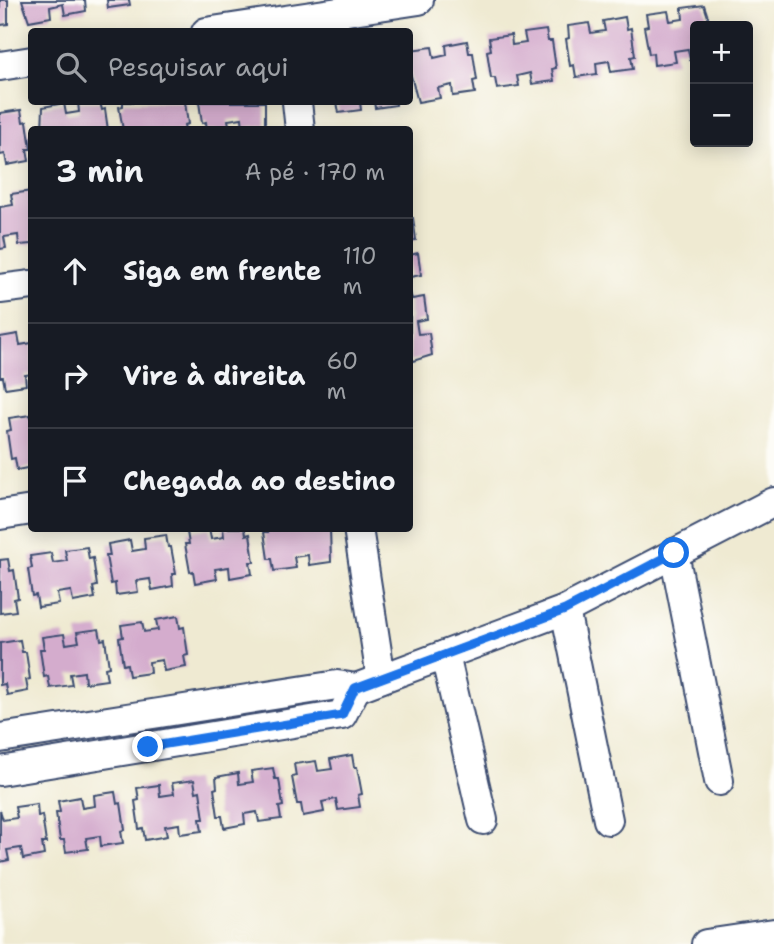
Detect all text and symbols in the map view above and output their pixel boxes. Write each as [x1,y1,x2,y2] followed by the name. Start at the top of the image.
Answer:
[690,21,753,147] map controls
[690,21,753,84] button: +
[28,28,413,105] search box
[52,48,90,86] icon: search
[108,49,289,84] text: Pesquisar aqui
[690,84,753,147] button: −
[56,151,143,192] text: 3 min
[245,157,385,187] text: A pé · 170 m
[343,241,377,301] text: 110 m
[56,252,94,290] icon: ahead
[123,253,322,288] text: Siga em frente
[326,346,358,406] text: 60 m
[56,357,94,395] icon: right
[123,358,305,393] text: Vire à direita
[56,462,94,500] icon: arrive
[123,463,396,498] text: Chegada ao destino
[658,537,689,568] route start
[132,731,163,762] route end

